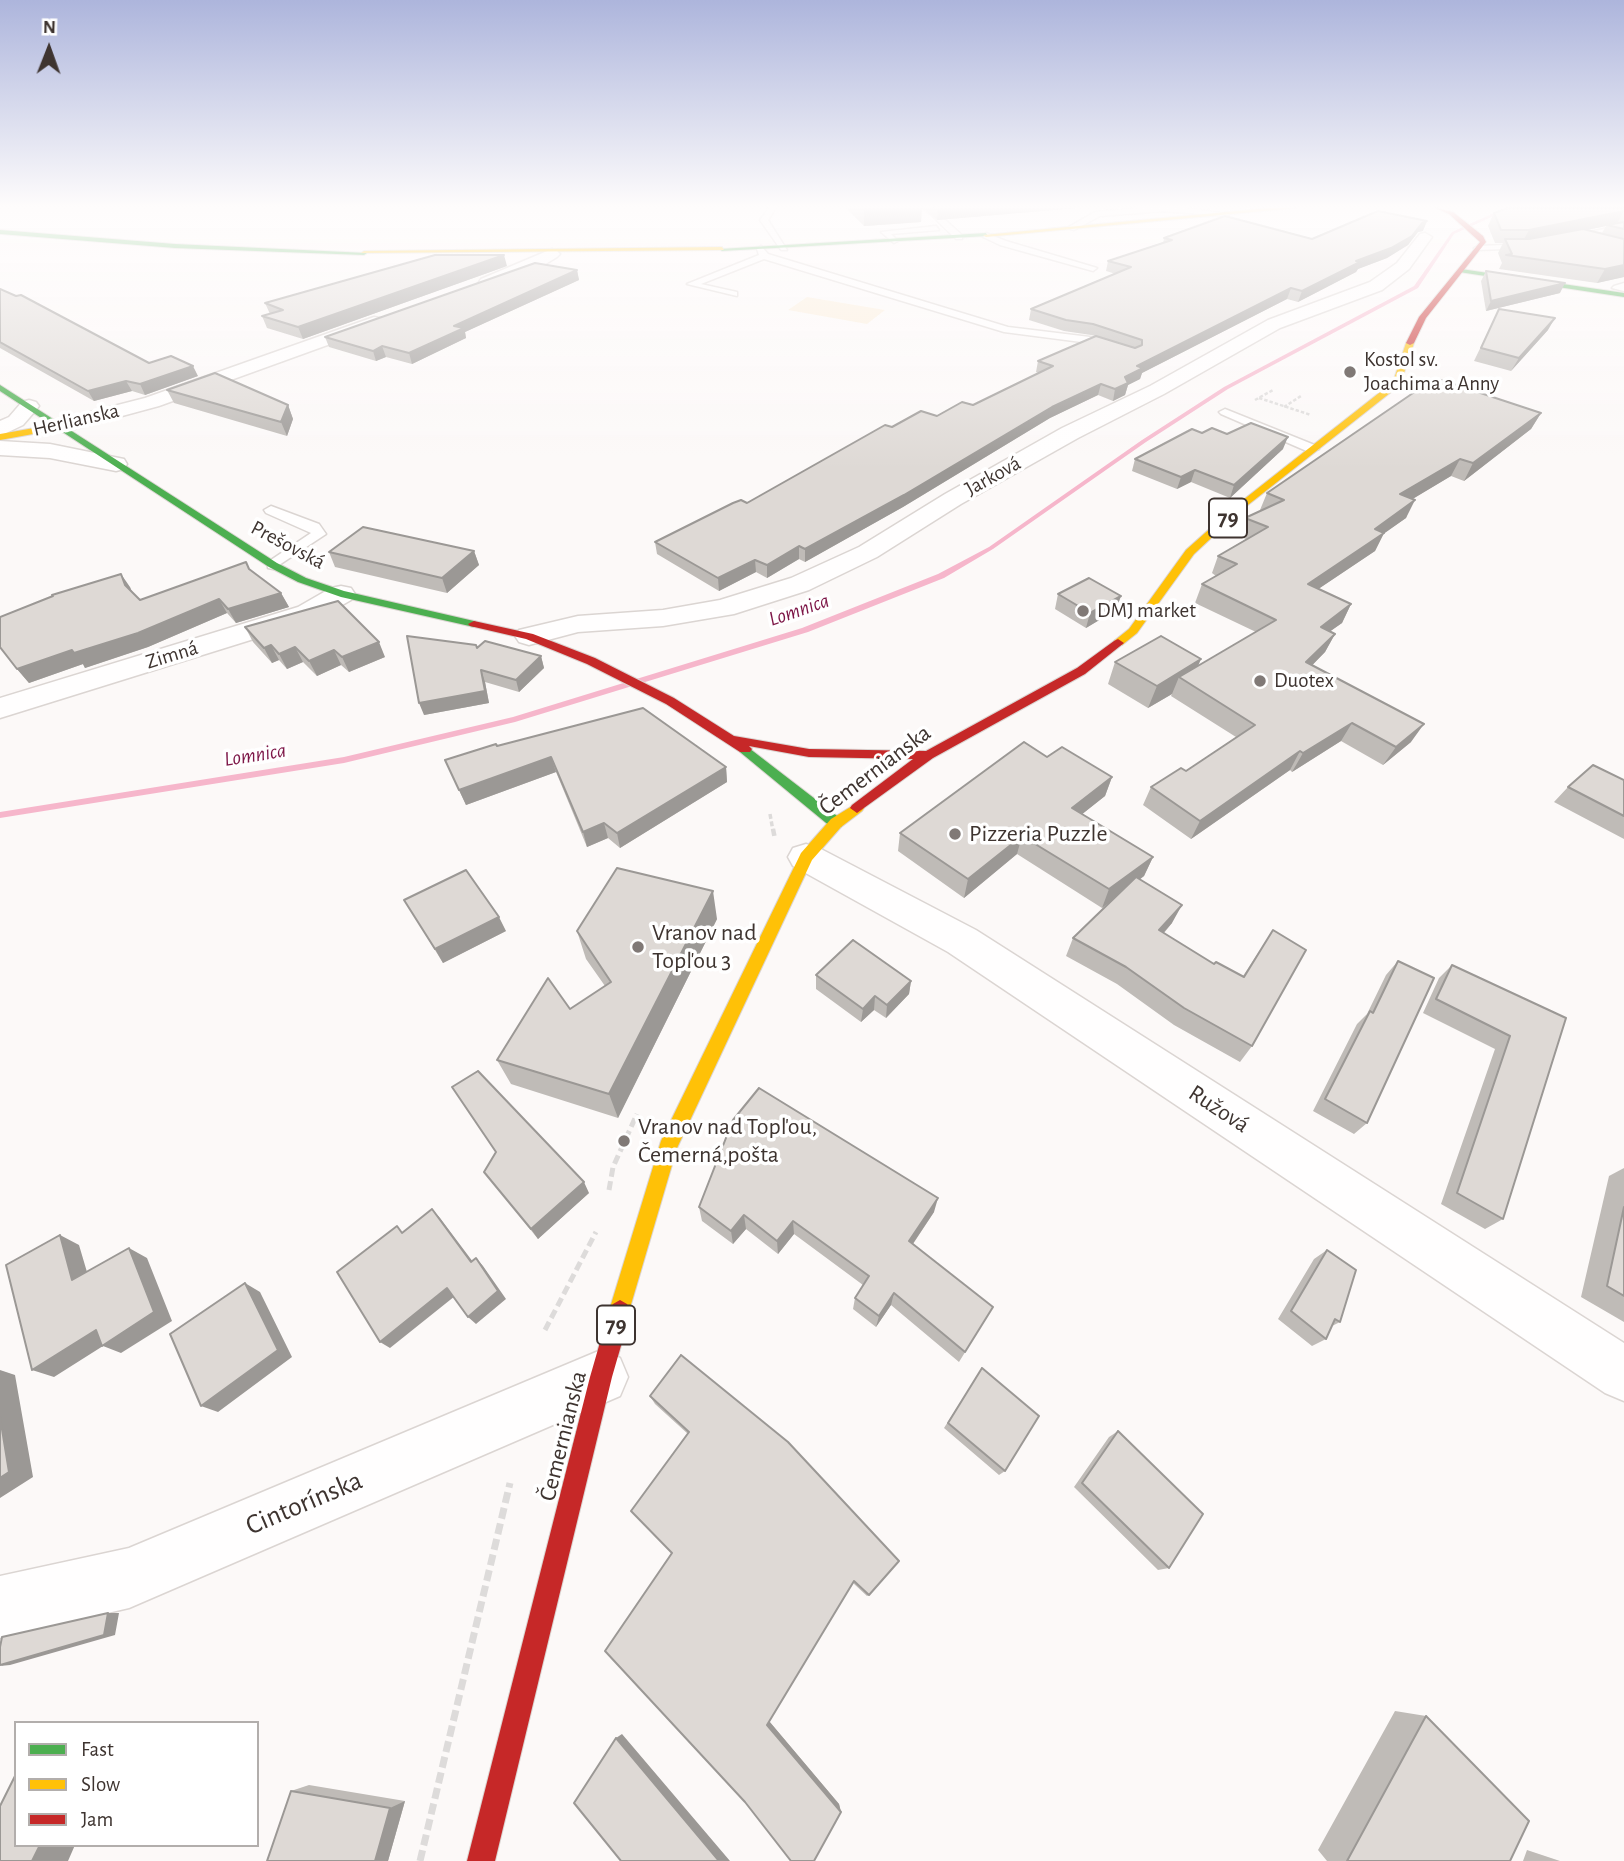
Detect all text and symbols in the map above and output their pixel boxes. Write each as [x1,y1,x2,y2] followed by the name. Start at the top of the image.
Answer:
[14,14,84,84] north arrow
[43,18,56,37] text: N
[1364,347,1499,397] place label: Kostol sv. Joachima a Anny
[1342,364,1358,380] marker: Kostol sv. Joachima a Anny
[30,398,122,442] street label: Herlianska
[961,450,1025,502] street label: Jarková
[1209,498,1247,538] road number: 79
[247,515,329,575] street label: Prešovská
[765,588,833,632] water label: Lomnica
[1097,598,1196,624] place label: DMJ market
[1075,603,1091,619] marker: DMJ market
[143,635,201,675] street label: Zimná
[1274,668,1334,694] place label: Duotex
[1252,673,1268,689] marker: Duotex
[813,718,937,822] street label: Čemernianska
[222,738,288,772] water label: Lomnica
[969,820,1108,848] place label: Pizzeria Puzzle
[947,826,963,842] marker: Pizzeria Puzzle
[652,919,757,975] place label: Vranov nad Topľou 3
[630,939,646,955] marker: Vranov nad Topľou 3
[1183,1079,1255,1139] street label: Ružová
[638,1113,817,1169] place label: Vranov nad Topľou, Čemerná,pošta
[616,1133,632,1149] marker: Vranov nad Topľou, Čemerná,pošta
[597,1306,635,1344] road number: 79
[533,1368,593,1504] street label: Čemernianska
[241,1463,367,1543] street label: Cintorínska
[14,1721,259,1847] legend
[81,1739,114,1760] text: Fast
[81,1774,120,1795] text: Slow
[81,1809,113,1830] text: Jam

